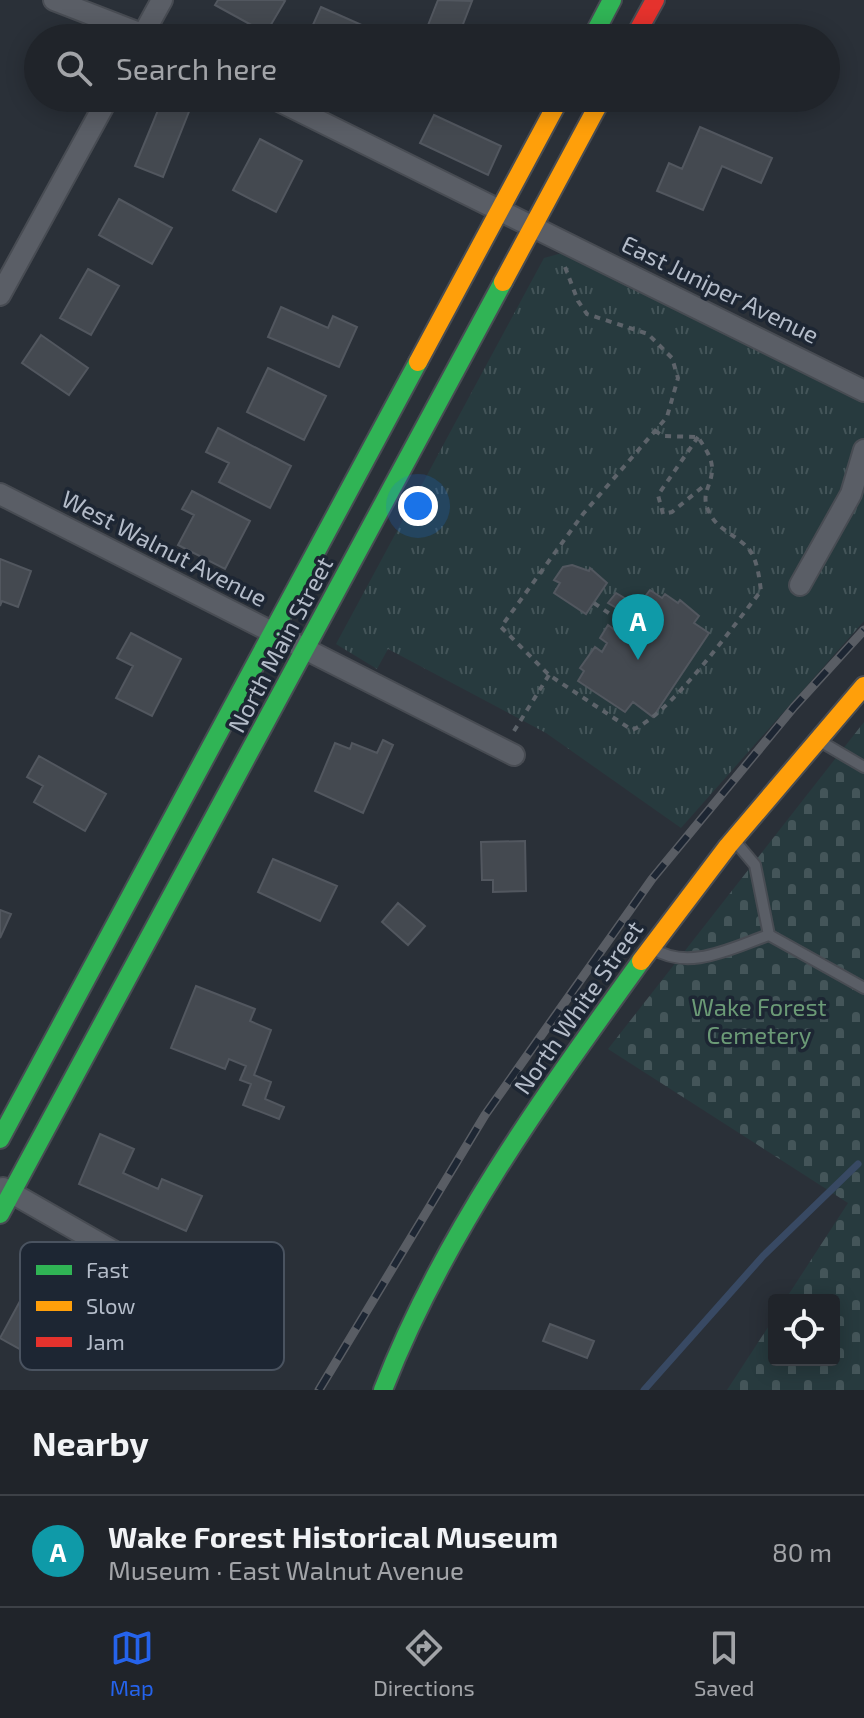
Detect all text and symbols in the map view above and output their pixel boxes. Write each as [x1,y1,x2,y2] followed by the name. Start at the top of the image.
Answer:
[24,24,840,112] search box
[52,46,96,90] icon: search
[116,50,277,86] text: Search here
[617,228,824,349] street label: East Juniper Avenue
[57,483,272,612] street label: West Walnut Avenue
[398,486,438,526] your location
[221,551,338,737] street label: North Main Street
[612,594,664,660] pin: A
[507,915,648,1099] street label: North White Street
[691,992,827,1049] park label: Wake Forest Cemetery
[20,1242,284,1370] legend
[86,1256,129,1282] text: Fast
[86,1292,135,1318] text: Slow
[768,1294,840,1366] map controls
[768,1294,840,1366] button: locate
[86,1328,125,1354] text: Jam
[32,1422,149,1463] text: Nearby
[108,1518,558,1554] text: Wake Forest Historical Museum
[50,1536,66,1567] text: A
[772,1536,832,1567] text: 80 m
[108,1554,464,1585] text: Museum · East Walnut Avenue
[110,1626,154,1700] tab: Map
[373,1626,475,1700] tab: Directions
[694,1626,754,1700] tab: Saved

